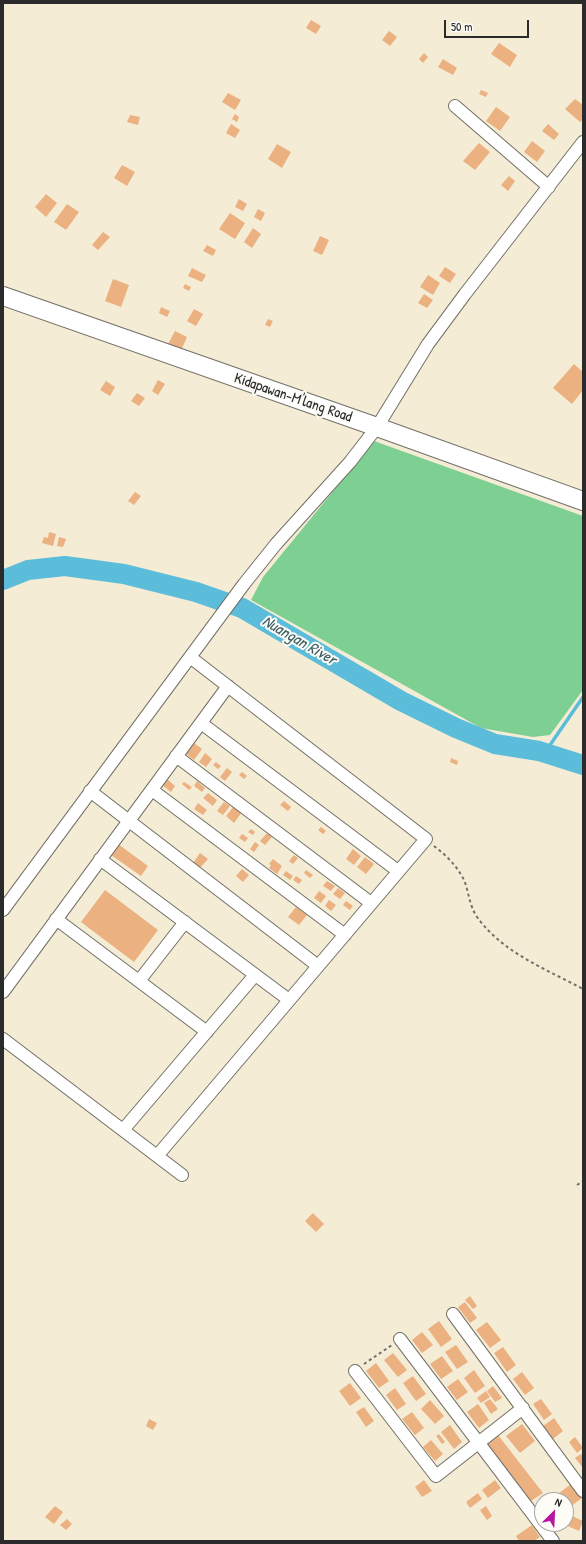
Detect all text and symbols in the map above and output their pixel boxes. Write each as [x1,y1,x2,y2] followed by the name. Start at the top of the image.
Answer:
[446,12,531,38] scale bar
[451,18,472,35] text: 50 m
[232,369,354,427] street label: Kidapawan-M'lang Road
[258,612,340,670] water label: Nuangan River
[534,1492,574,1532] north arrow
[553,1494,564,1510] text: N

